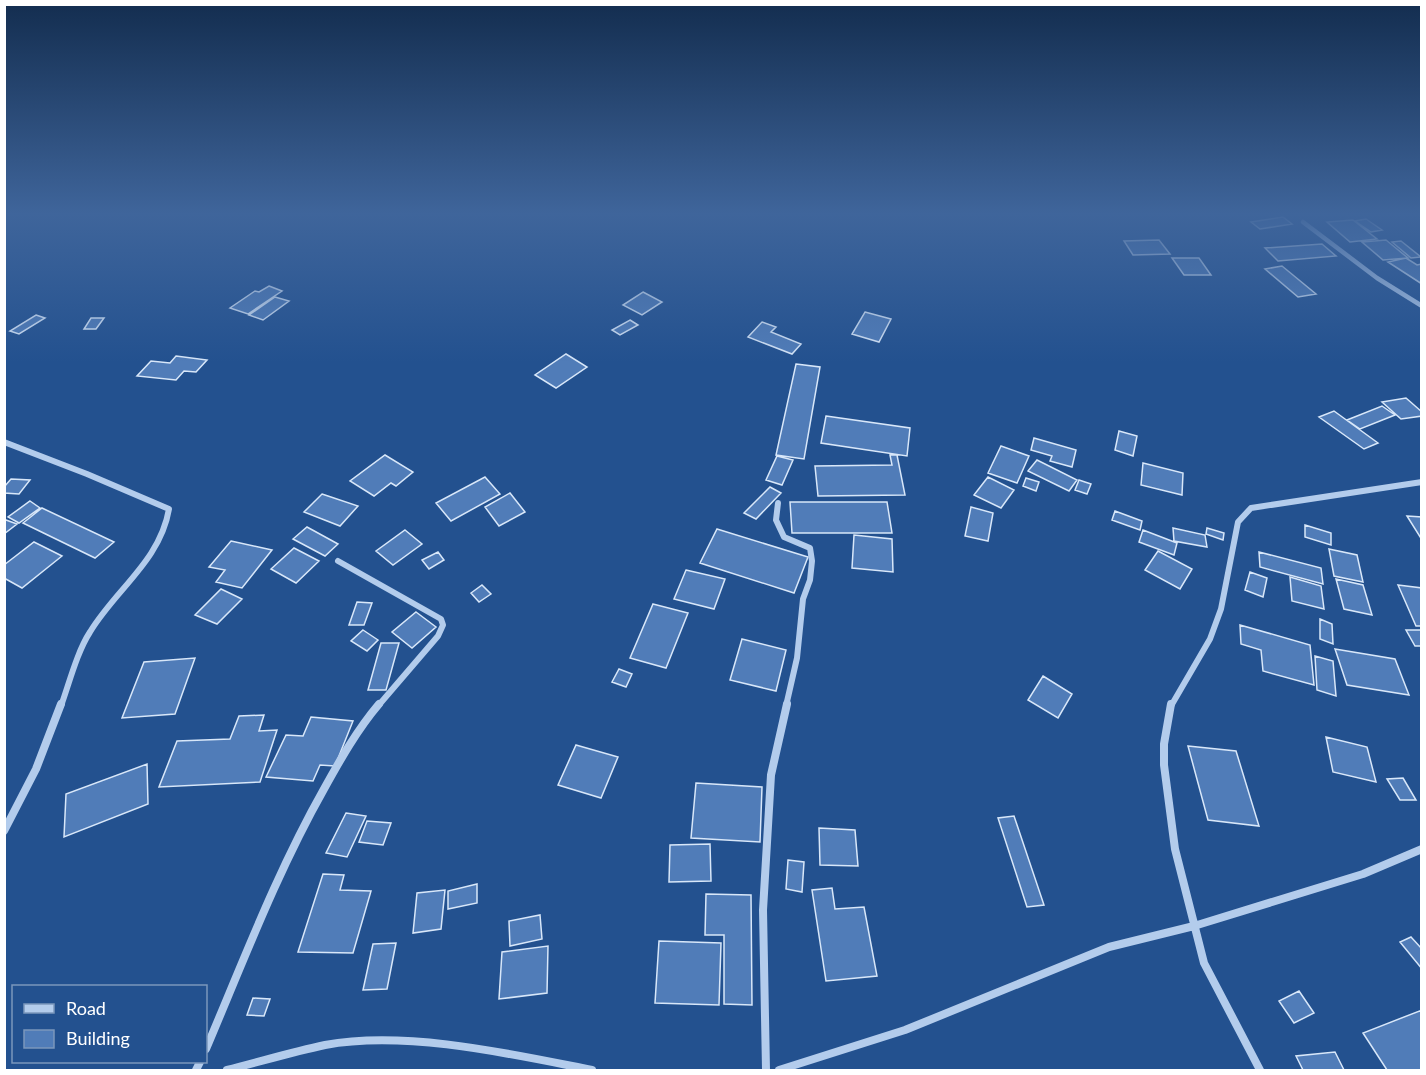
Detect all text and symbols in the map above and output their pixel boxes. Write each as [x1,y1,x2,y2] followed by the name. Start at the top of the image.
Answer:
[12,985,207,1063] legend
[66,997,106,1019] text: Road
[66,1027,130,1049] text: Building

